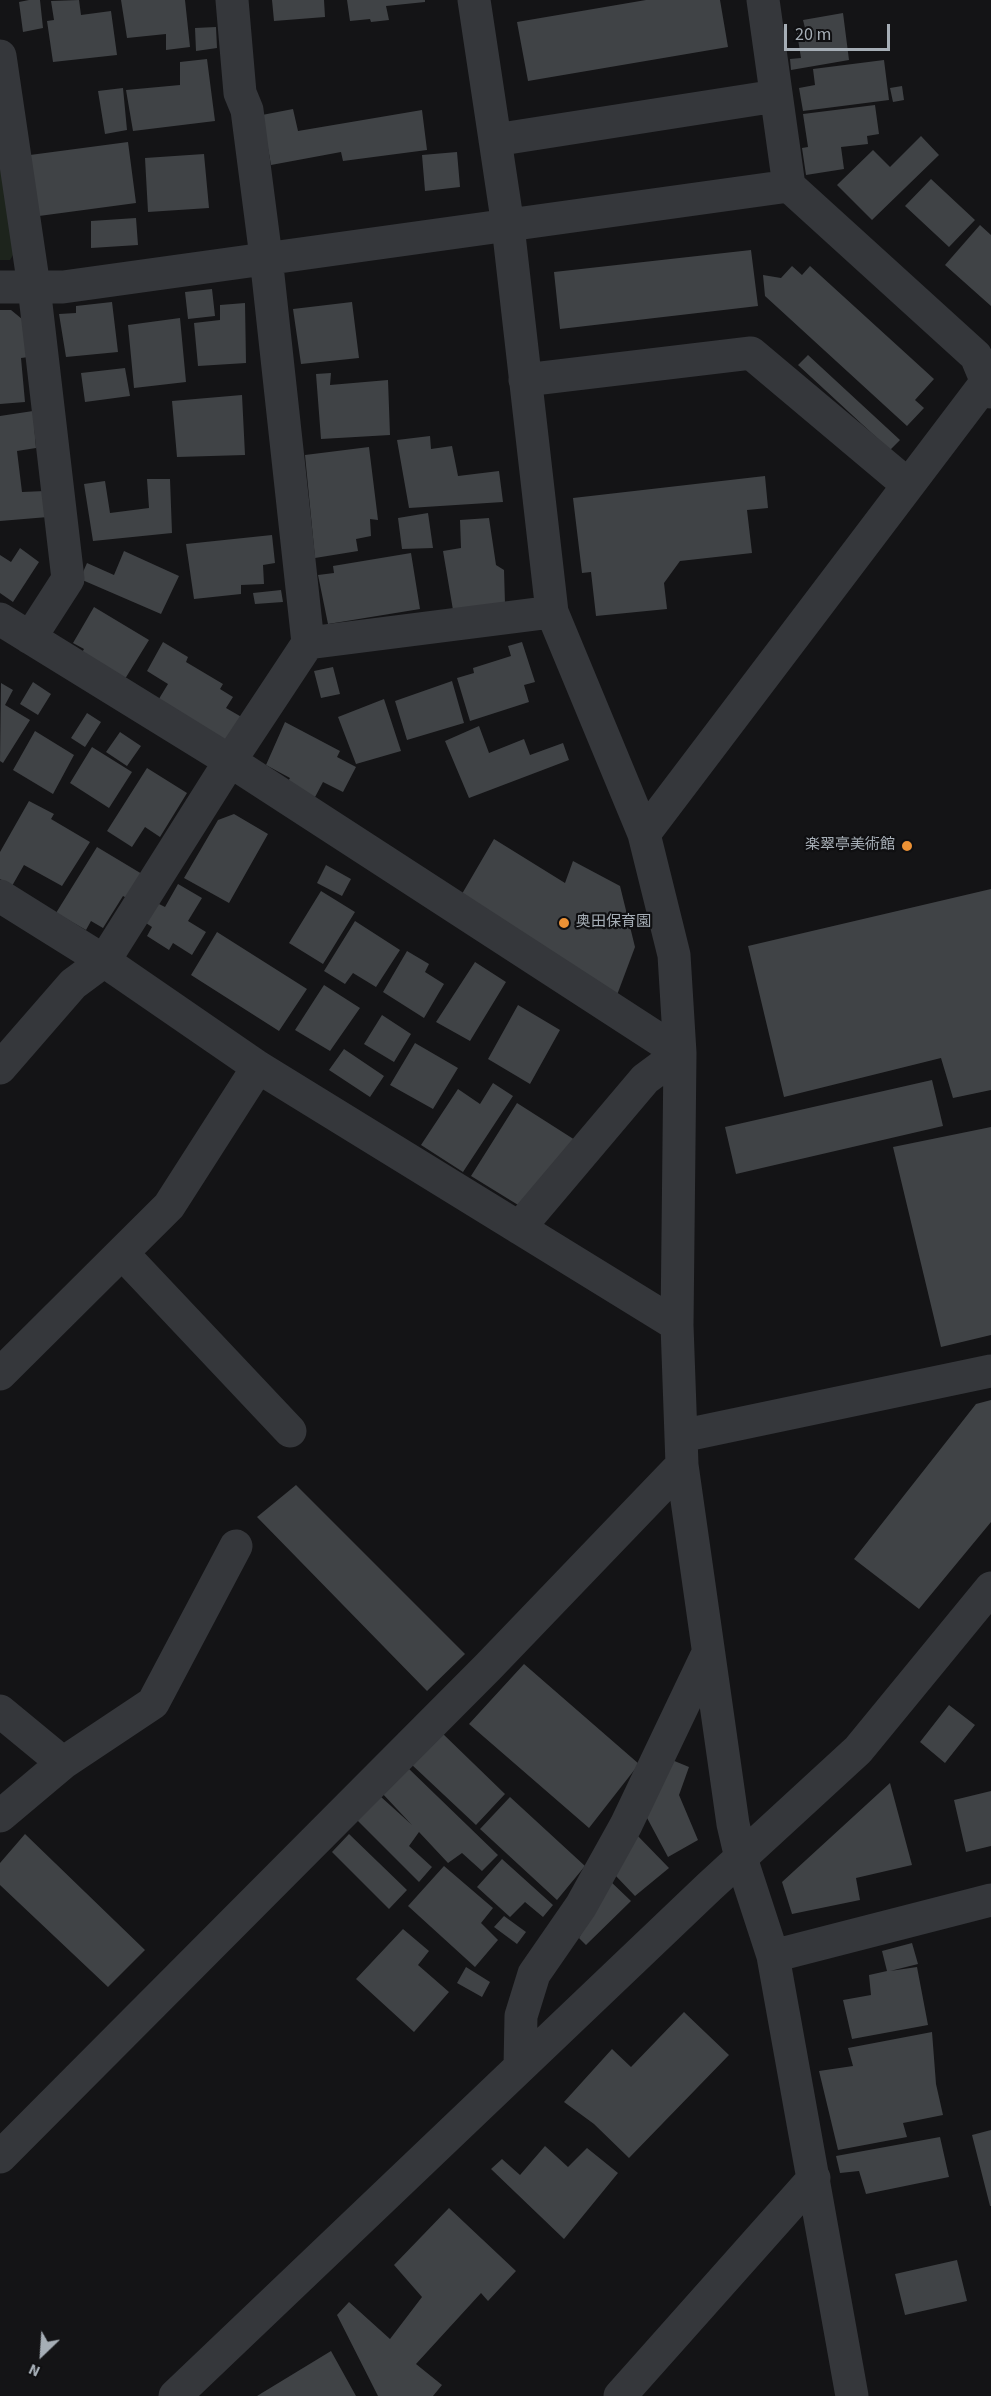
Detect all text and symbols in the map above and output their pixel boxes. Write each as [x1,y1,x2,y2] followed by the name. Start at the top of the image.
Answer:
[787,12,894,50] scale bar
[795,22,831,47] text: 20 m
[805,837,895,855] place label: 楽翠亭美術館
[900,839,914,853] marker: 楽翠亭美術館
[576,914,651,932] place label: 奥田保育園
[557,916,571,930] marker: 奥田保育園
[12,2324,72,2384] north arrow
[25,2358,44,2383] text: N

